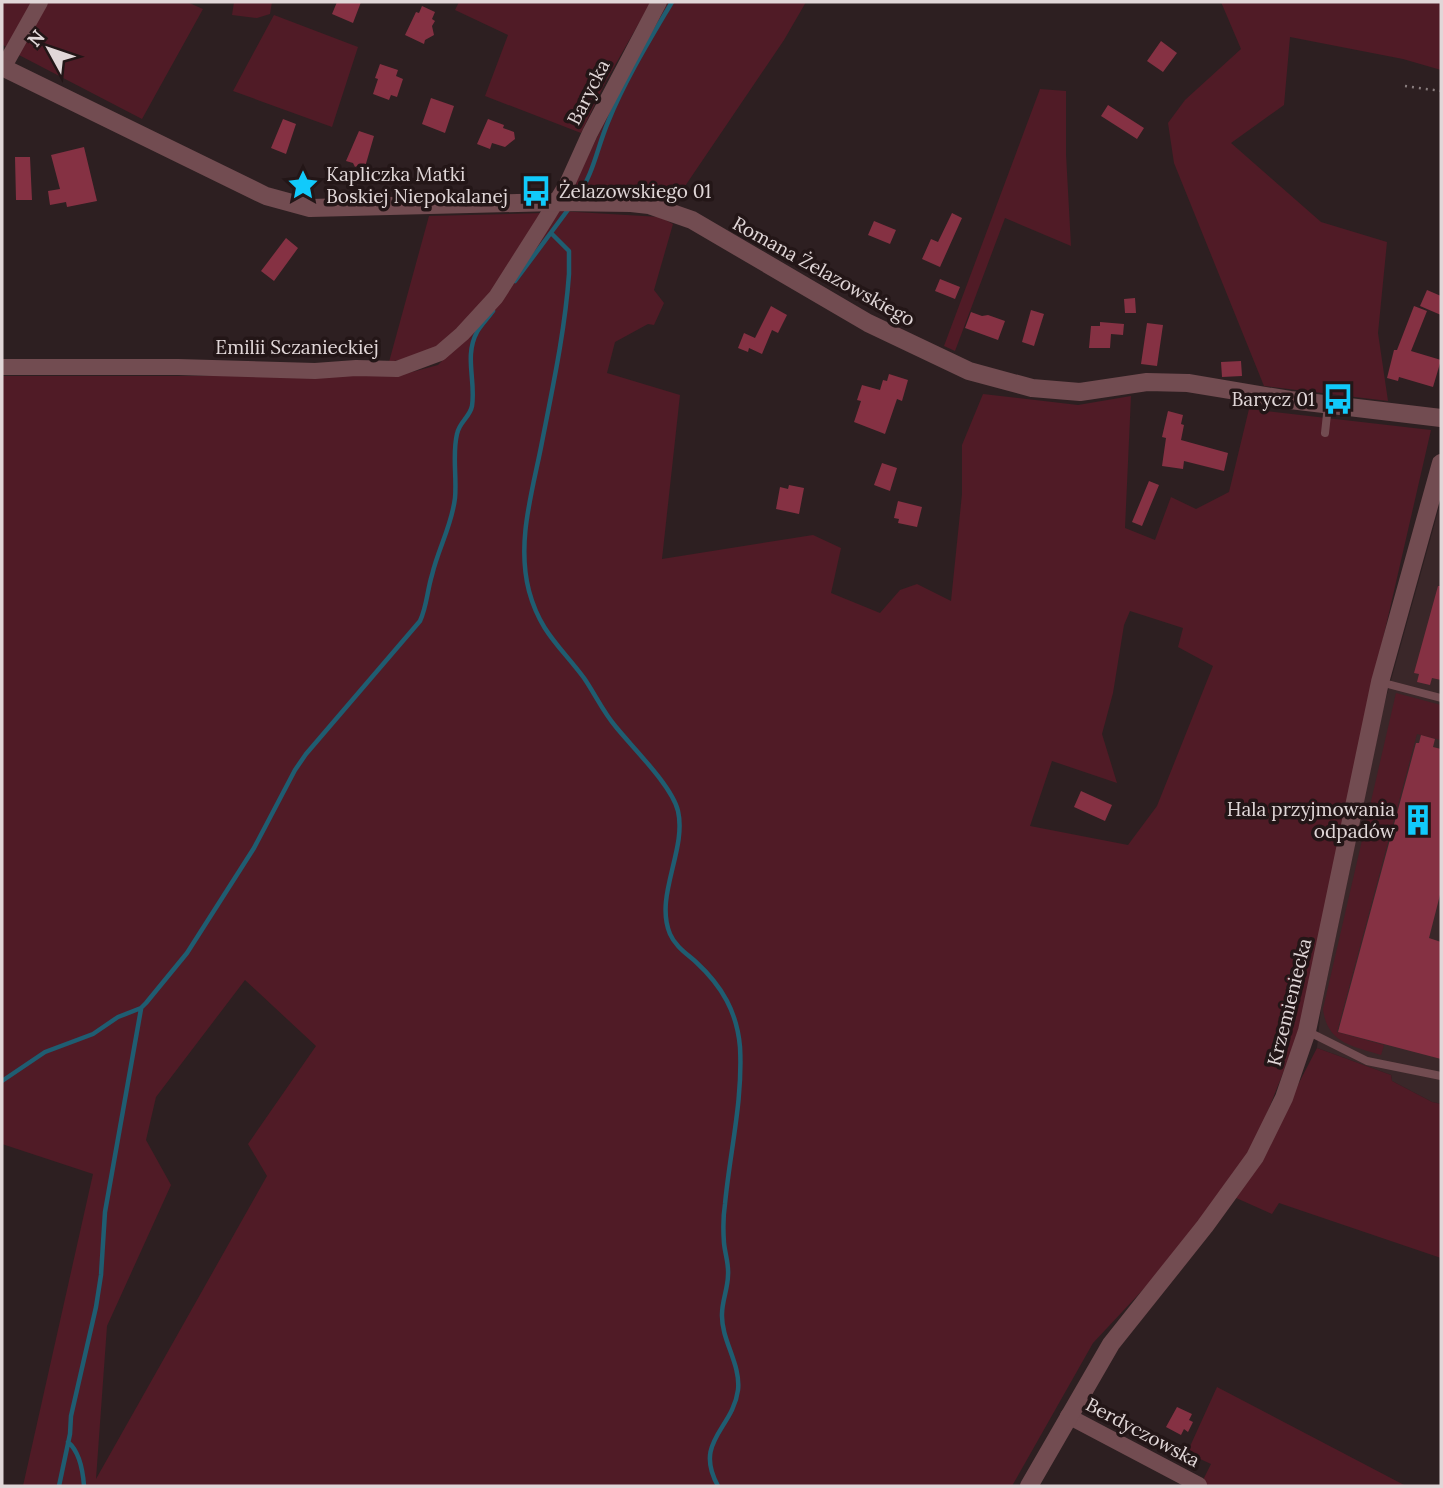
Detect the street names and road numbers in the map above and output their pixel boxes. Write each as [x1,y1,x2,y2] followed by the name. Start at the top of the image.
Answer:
[561,55,615,129] street label: Barycka
[729,211,919,331] street label: Romana Żelazowskiego
[215,335,379,359] street label: Emilii Sczanieckiej
[1262,935,1317,1068] street label: Krzemieniecka
[1082,1392,1204,1472] street label: Berdyczowska

